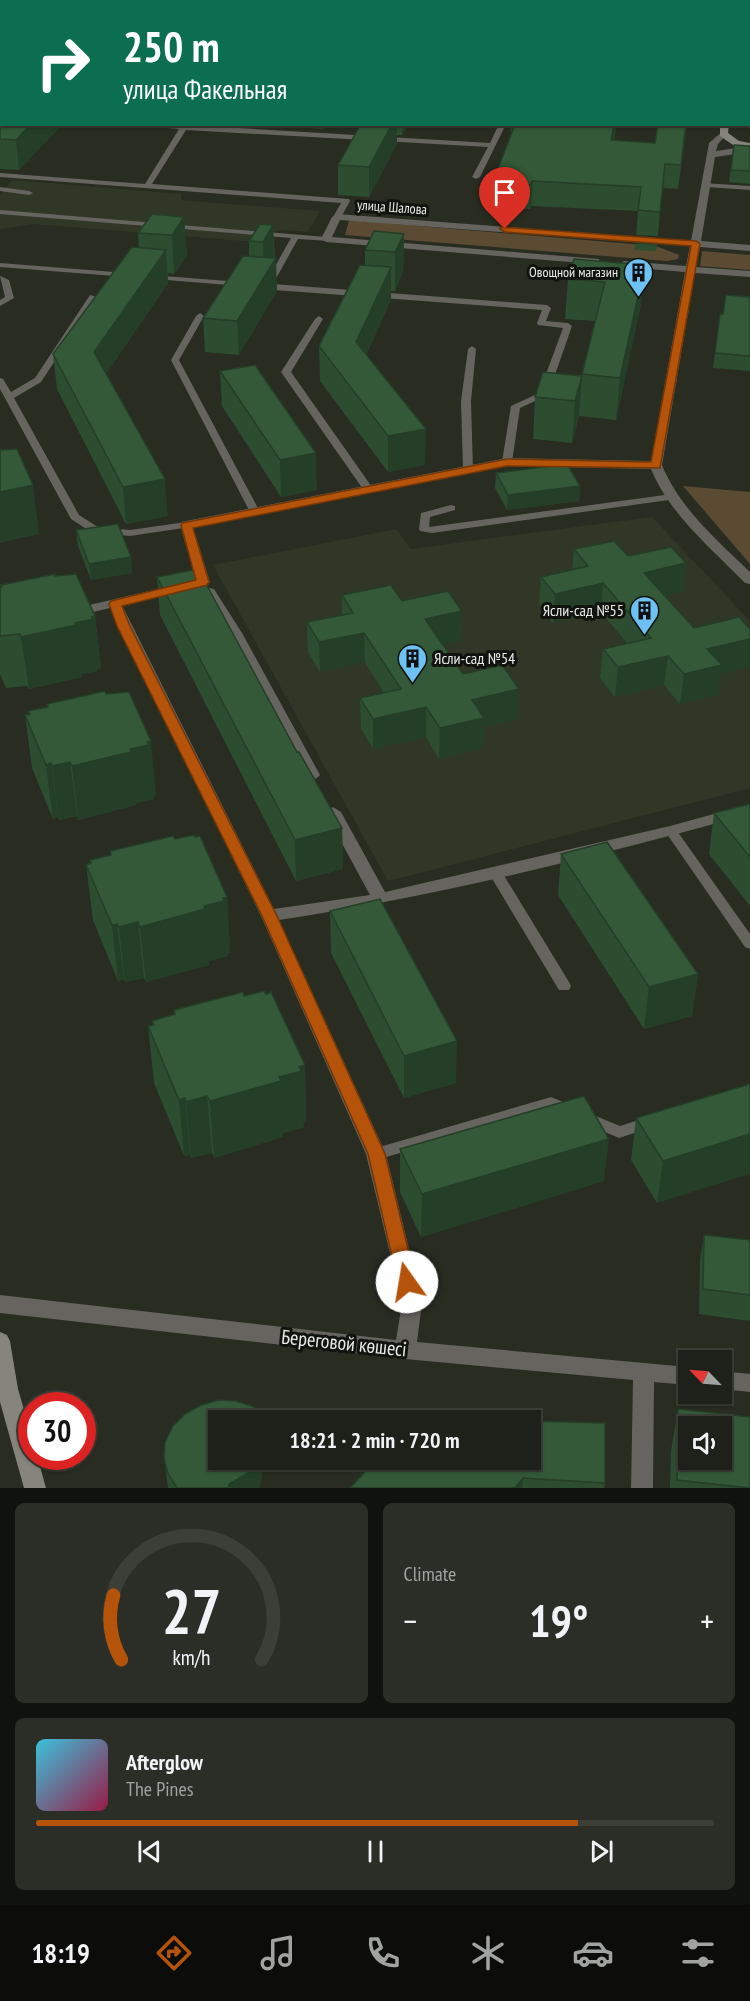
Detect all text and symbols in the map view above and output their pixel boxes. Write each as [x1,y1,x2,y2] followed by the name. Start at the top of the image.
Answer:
[123,19,220,74] text: 250 m
[24,24,102,102] icon: right
[123,72,287,106] text: улица Факельная
[479,167,530,229] pin
[488,176,521,209] icon: arrive
[356,196,428,218] street label: улица Шалова
[623,256,655,298] building icon: Овощной магазин
[529,263,618,281] place label: Овощной магазин
[629,594,661,636] building icon: Ясли-сад №55
[543,600,624,620] place label: Ясли-сад №55
[397,642,429,684] building icon: Ясли-сад №54
[434,648,515,668] place label: Ясли-сад №54
[375,1250,439,1314] position arrow
[280,1323,408,1363] street label: Береговой көшесі
[678,1350,732,1404] north arrow
[678,1350,732,1470] map controls
[18,1392,96,1470] speed limit sign: 30
[678,1416,732,1470] button: sound
[289,1426,460,1454] text: 18:21 · 2 min · 720 m
[404,1561,456,1587] text: Climate
[161,1570,221,1651] text: 27
[529,1591,588,1649] text: 19°
[404,1599,417,1642] text: −
[700,1599,714,1642] text: +
[172,1643,210,1671] text: km/h
[126,1748,203,1776] text: Afterglow
[126,1776,193,1802] text: The Pines
[133,1835,166,1868] icon: previous
[359,1835,392,1868] icon: pause
[585,1835,618,1868] icon: next
[153,1932,195,1974] icon: directions
[257,1932,299,1974] icon: music
[362,1932,404,1974] icon: phone
[467,1932,509,1974] icon: climate
[572,1932,614,1974] icon: car
[677,1932,719,1974] icon: filters
[31,1936,90,1970] text: 18:19

